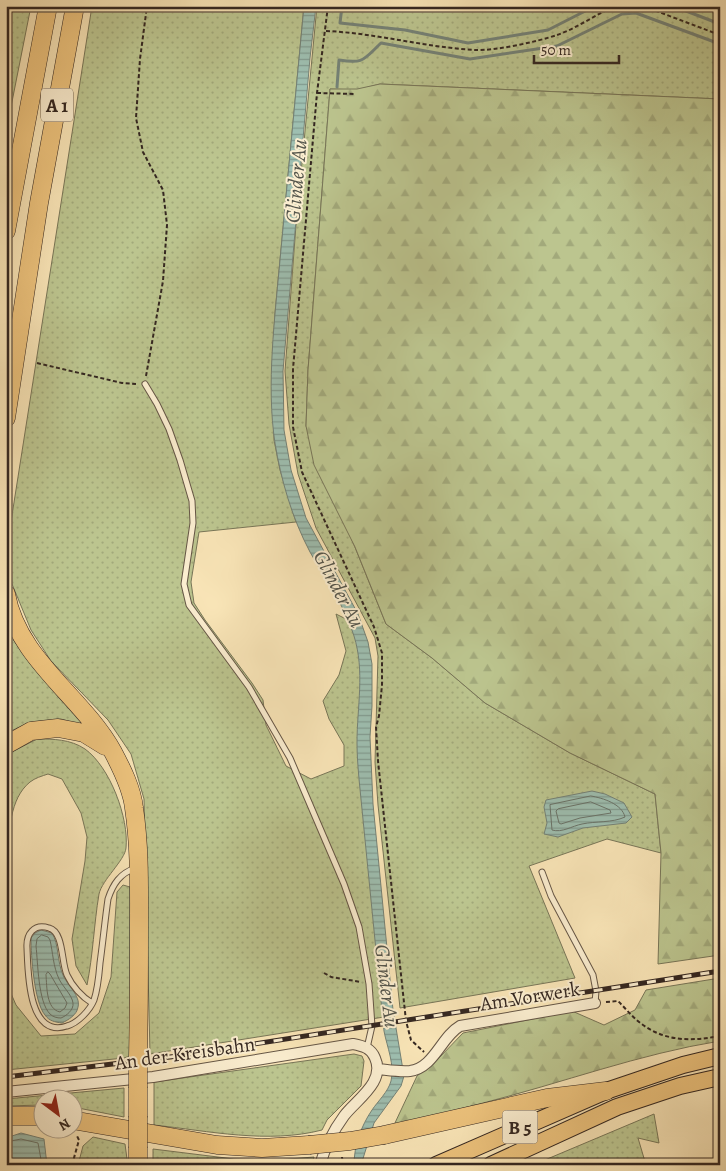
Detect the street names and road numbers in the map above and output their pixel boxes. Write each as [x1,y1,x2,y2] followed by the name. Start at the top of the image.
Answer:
[41,88,73,122] road number: A 1
[477,975,582,1018] street label: Am Vorwerk
[112,1030,257,1077] street label: An der Kreisbahn
[502,1110,538,1144] road number: B 5

